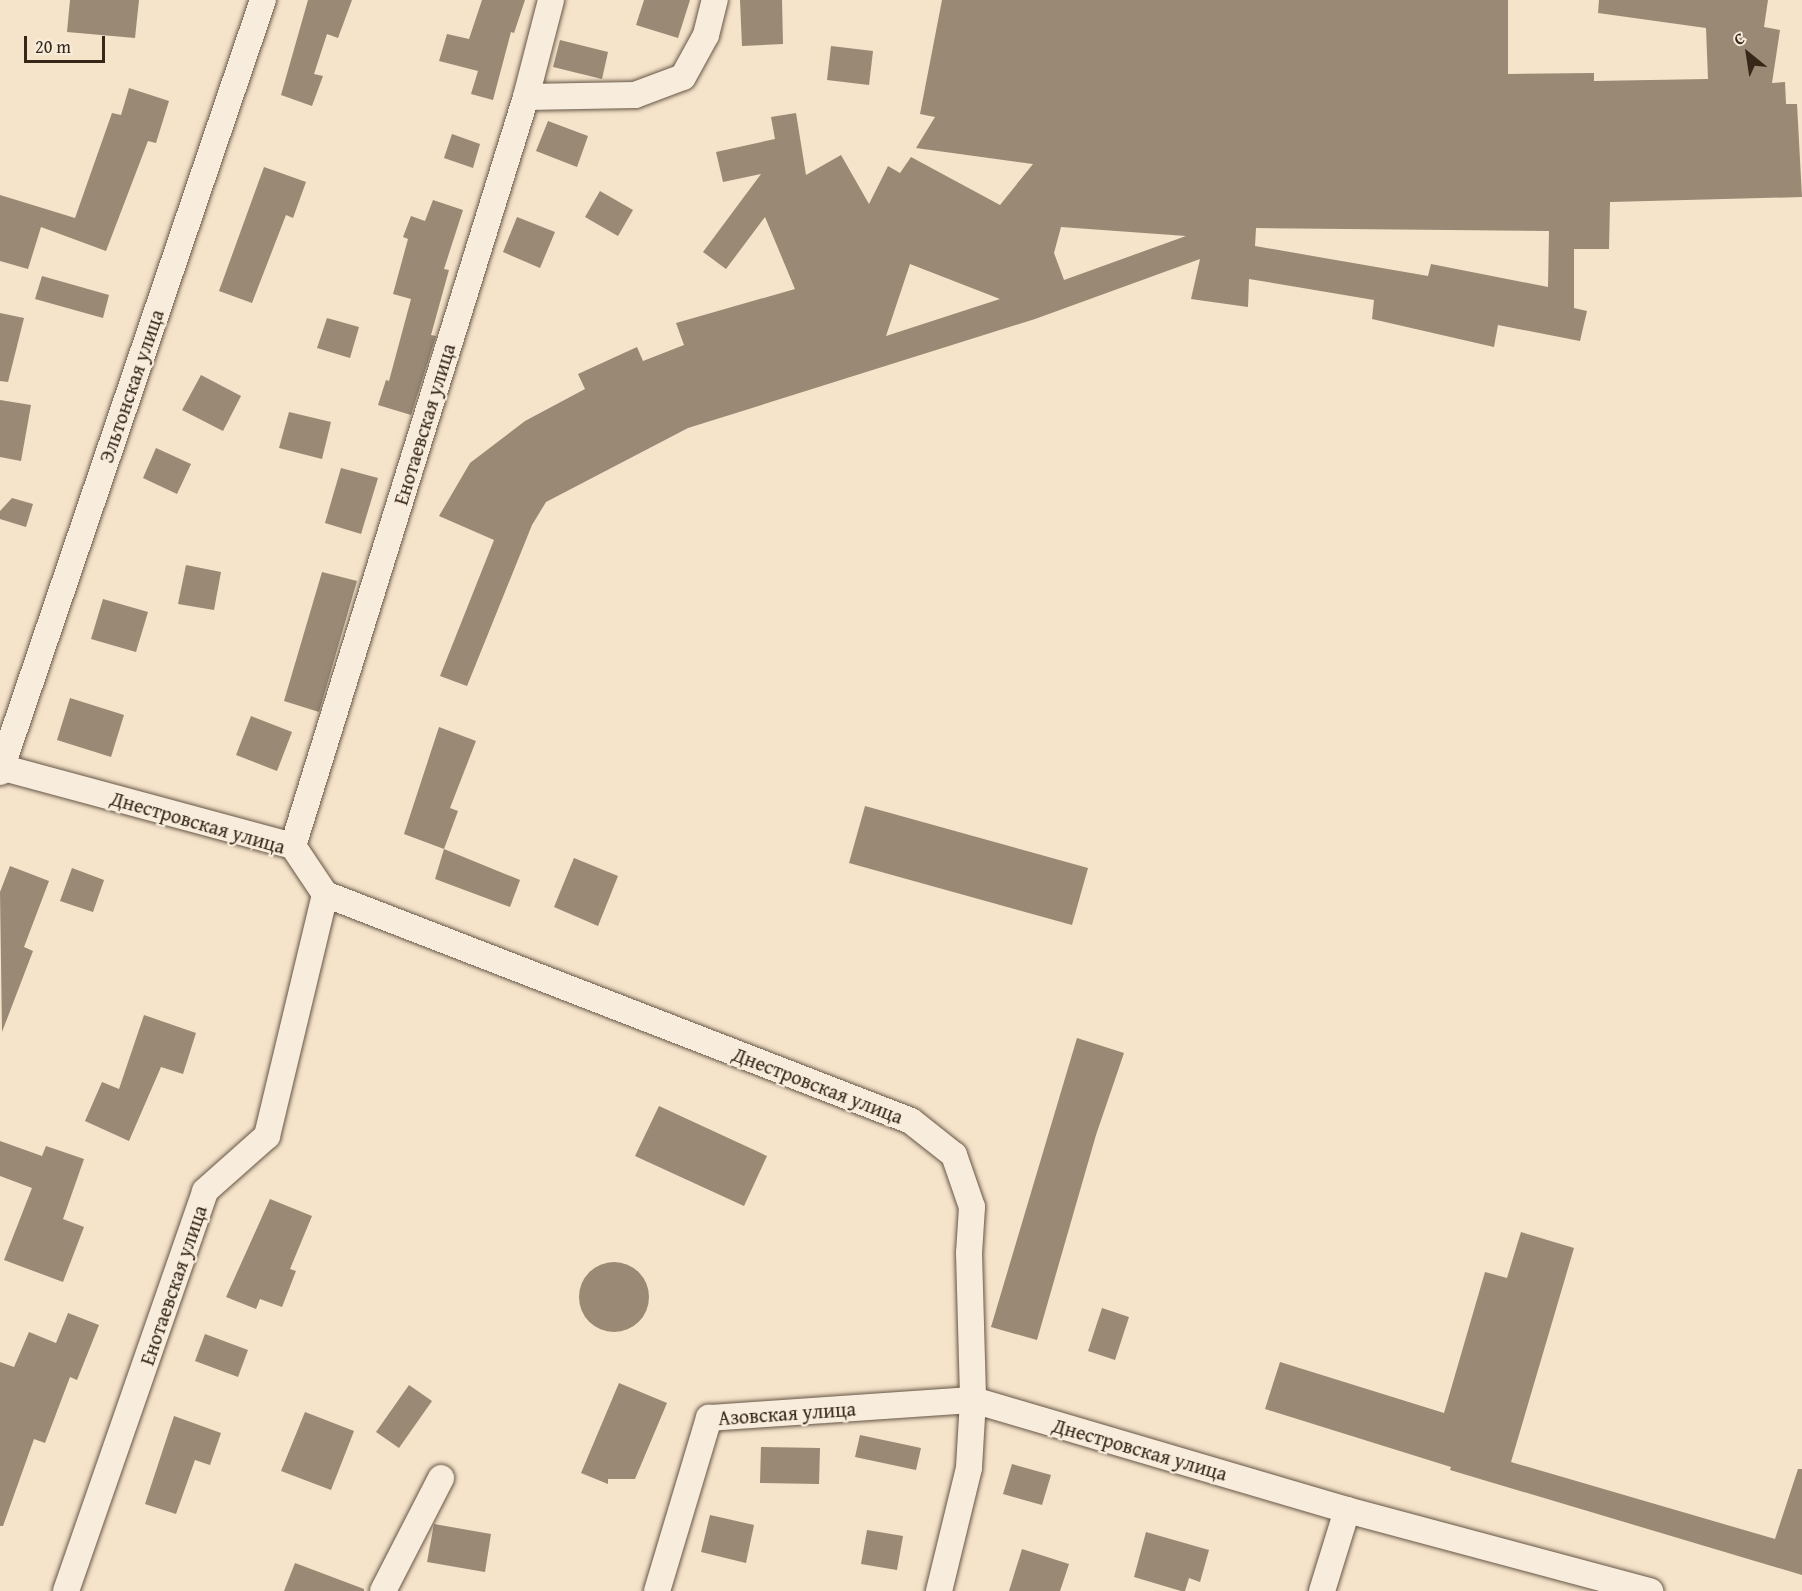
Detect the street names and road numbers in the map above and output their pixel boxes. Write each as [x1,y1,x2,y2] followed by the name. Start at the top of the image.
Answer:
[93,306,169,466] street label: Эльтонская улица
[388,340,460,508] street label: Енотаевская улица
[108,786,288,858] street label: Днестровская улица
[729,1041,907,1129] street label: Днестровская улица
[134,1202,212,1368] street label: Енотаевская улица
[717,1396,857,1430] street label: Азовская улица
[1050,1413,1230,1485] street label: Днестровская улица

